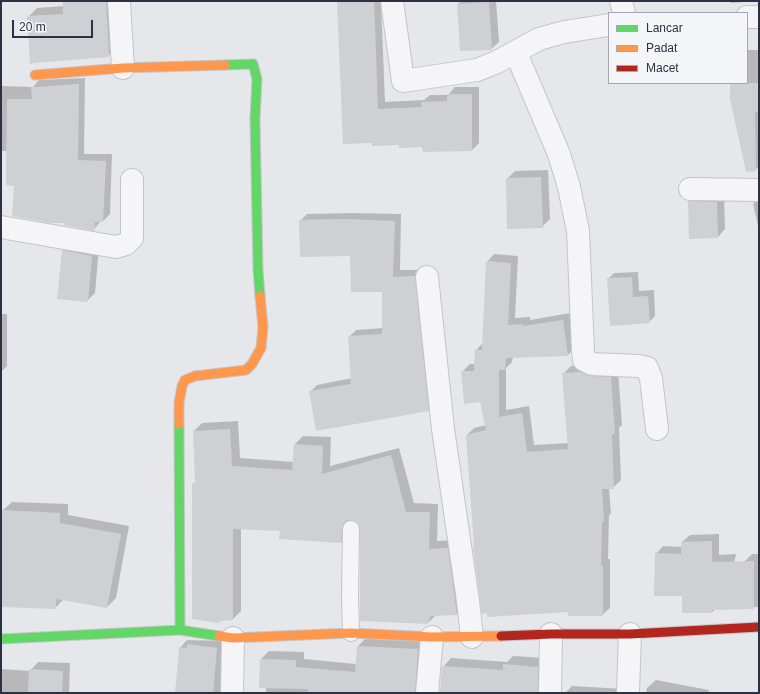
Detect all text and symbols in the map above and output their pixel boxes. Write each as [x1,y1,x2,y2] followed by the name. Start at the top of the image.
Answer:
[14,12,95,38] scale bar
[608,12,748,84] legend
[19,20,46,34] text: 20 m
[646,21,683,35] text: Lancar
[646,41,677,55] text: Padat
[646,61,679,75] text: Macet

